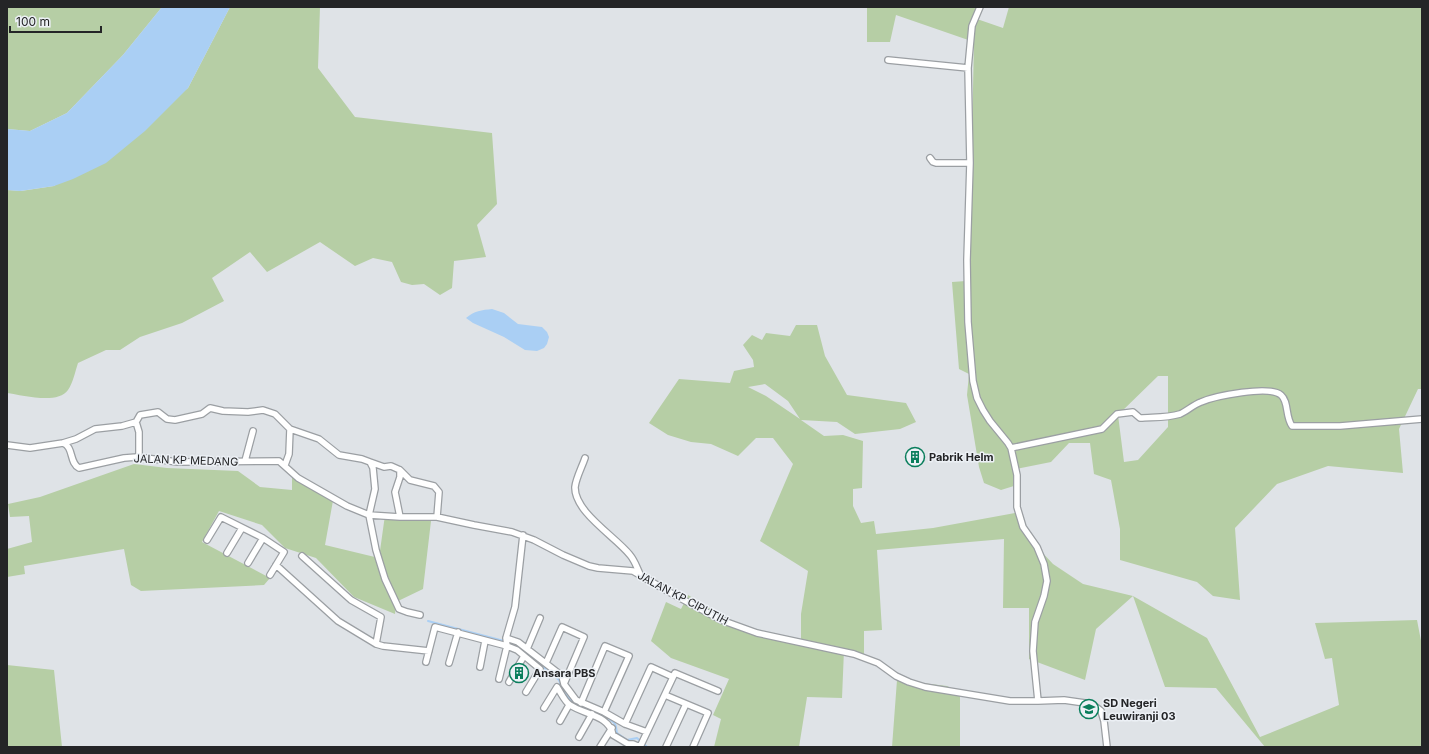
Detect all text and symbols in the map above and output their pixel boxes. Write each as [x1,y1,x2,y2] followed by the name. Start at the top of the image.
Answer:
[10,8,101,34] scale bar
[16,14,50,29] text: 100 m
[904,446,926,468] building icon: Pabrik Helm
[929,450,994,464] place label: Pabrik Helm
[134,451,238,469] street label: JALAN KP MEDANG
[635,568,731,628] street label: JALAN KP CIPUTIH
[508,662,530,684] building icon: Ansara PBS
[533,666,596,680] place label: Ansara PBS
[1103,696,1176,723] place label: SD Negeri Leuwiranji 03
[1078,698,1100,720] school or university icon: SD Negeri Leuwiranji 03

